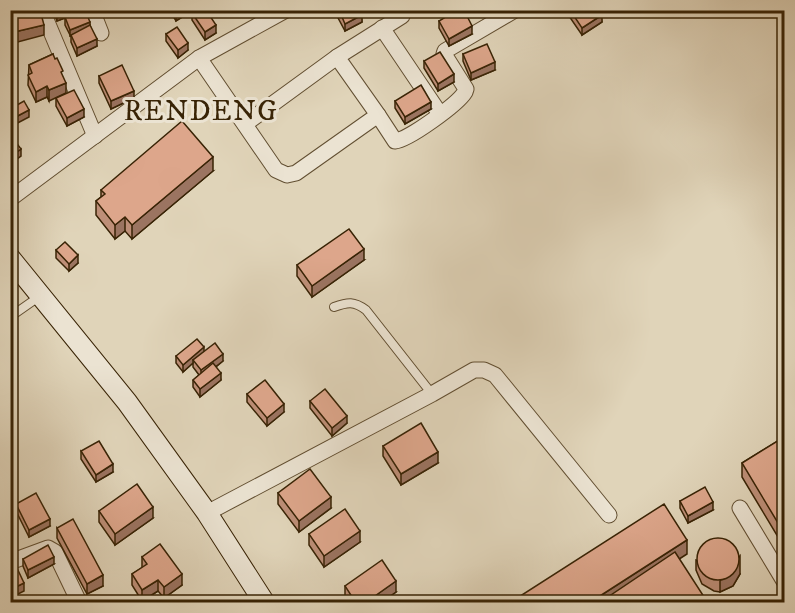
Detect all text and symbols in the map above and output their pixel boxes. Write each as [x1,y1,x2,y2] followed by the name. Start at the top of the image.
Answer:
[124,94,278,129] district label: RENDENG

